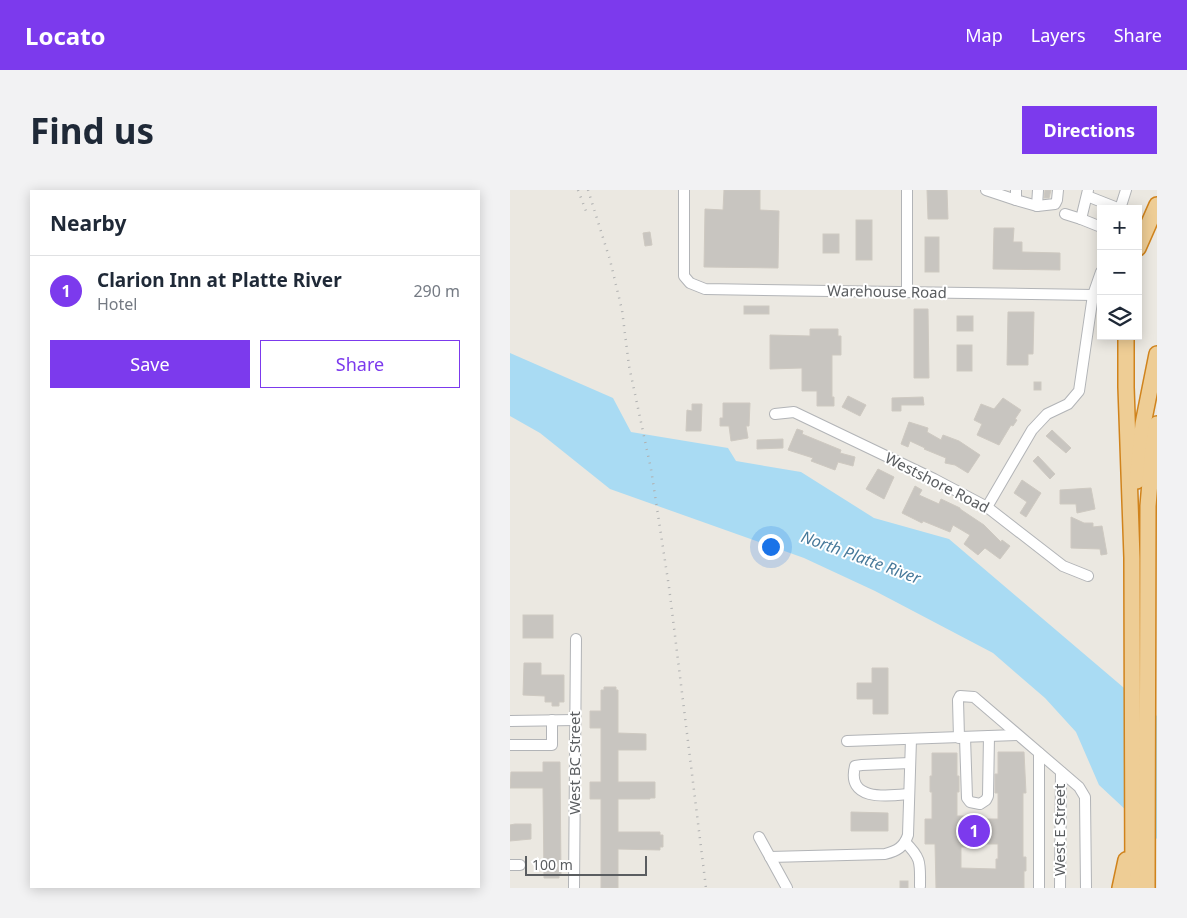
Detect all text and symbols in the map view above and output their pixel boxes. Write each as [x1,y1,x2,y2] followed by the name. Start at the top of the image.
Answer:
[25,19,106,52] text: Locato
[965,23,1003,47] text: Map
[1031,23,1086,47] text: Layers
[1114,23,1162,47] text: Share
[1022,106,1157,154] button: Directions
[30,107,154,154] text: Find us
[1097,205,1142,340] map controls
[1097,205,1142,250] button: +
[50,209,126,237] text: Nearby
[1097,250,1142,295] button: −
[97,267,342,293] text: Clarion Inn at Platte River
[61,280,71,302] text: 1
[413,280,460,302] text: 290 m
[827,280,947,302] street label: Warehouse Road
[97,293,137,315] text: Hotel
[1097,295,1142,340] button: layers
[50,340,250,388] button: Save
[260,340,460,388] button: Share
[882,447,993,517] street label: Westshore Road
[798,525,924,589] water label: North Platte River
[758,534,784,560] your location
[564,711,584,815] street label: West BC Street
[1049,783,1069,876] street label: West E Street
[958,812,990,850] pin: 1
[525,853,648,876] scale bar
[532,855,573,874] text: 100 m

